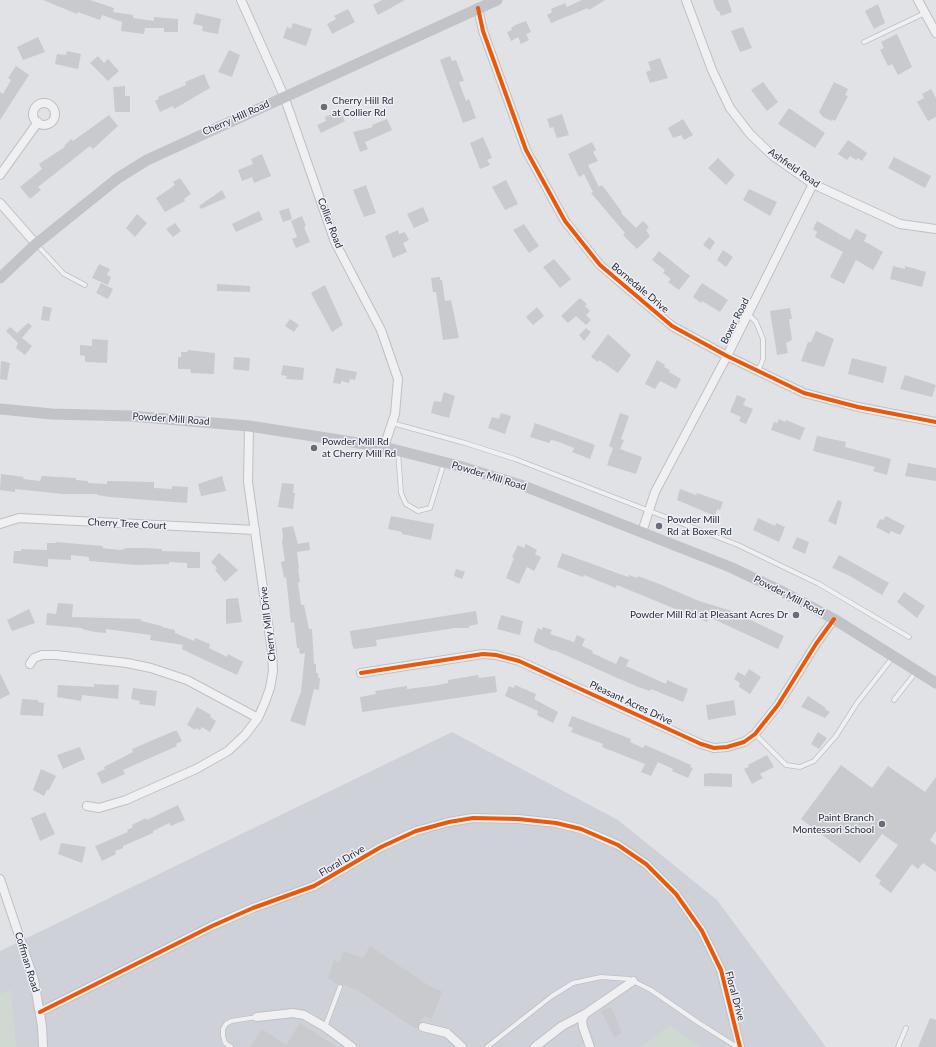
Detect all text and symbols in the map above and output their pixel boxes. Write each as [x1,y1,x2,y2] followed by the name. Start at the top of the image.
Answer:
[332,95,393,118] place label: Cherry Hill Rd at Collier Rd
[201,98,271,138] street label: Cherry Hill Road
[319,102,329,112] marker: Cherry Hill Rd at Collier Rd
[766,146,822,190] street label: Ashfield Road
[315,196,345,250] street label: Collier Road
[609,261,671,315] street label: Bornedale Drive
[718,296,752,346] street label: Boxer Road
[132,410,210,428] street label: Powder Mill Road
[322,436,396,460] place label: Powder Mill Rd at Cherry Mill Rd
[309,443,319,453] marker: Powder Mill Rd at Cherry Mill Rd
[450,459,528,493] street label: Powder Mill Road
[667,514,732,538] place label: Powder Mill Rd at Boxer Rd
[87,516,167,532] street label: Cherry Tree Court
[654,521,664,531] marker: Powder Mill Rd at Boxer Rd
[752,573,826,619] street label: Powder Mill Road
[257,586,279,662] street label: Cherry Mill Drive
[630,609,788,621] place label: Powder Mill Rd at Pleasant Acres Dr
[791,610,801,620] marker: Powder Mill Rd at Pleasant Acres Dr
[588,678,674,728] street label: Pleasant Acres Drive
[792,812,874,836] place label: Paint Branch Montessori School
[877,819,887,829] marker: Paint Branch Montessori School
[317,843,367,879] street label: Floral Drive
[12,930,42,994] street label: Coffman Road
[723,970,747,1022] street label: Floral Drive

